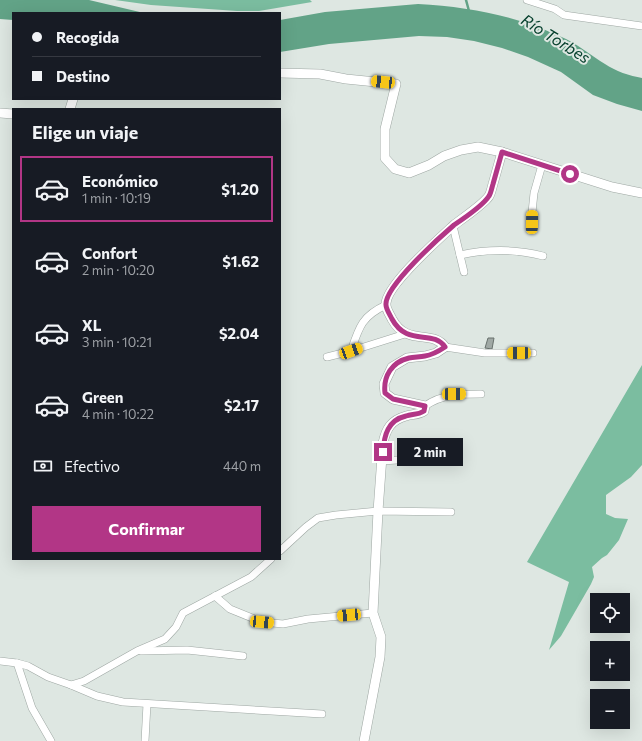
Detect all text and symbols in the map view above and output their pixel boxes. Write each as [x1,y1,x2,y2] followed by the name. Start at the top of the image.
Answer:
[518,9,594,67] water label: Río Torbes
[56,28,119,46] text: Recogida
[56,67,110,85] text: Destino
[370,75,396,89] car
[32,121,138,143] text: Elige un viaje
[561,165,579,183] route start
[34,171,70,207] icon: car
[82,172,158,190] text: Económico
[221,180,259,198] text: $1.20
[82,190,151,206] text: 1 min · 10:19
[526,210,538,234] car
[34,243,70,279] icon: car
[82,244,137,262] text: Confort
[222,252,259,270] text: $1.62
[82,262,155,278] text: 2 min · 10:20
[34,315,70,351] icon: car
[82,316,101,334] text: XL
[219,324,259,342] text: $2.04
[82,334,152,350] text: 3 min · 10:21
[338,341,364,361] car
[507,347,531,359] car
[34,387,70,423] icon: car
[82,388,123,406] text: Green
[442,388,466,400] car
[224,396,259,414] text: $2.17
[82,406,154,422] text: 4 min · 10:22
[397,438,463,466] callout: 2 min
[374,443,392,461] route end
[414,444,446,460] text: 2 min
[32,455,54,477] icon: cash
[64,457,120,475] text: Efectivo
[223,458,261,474] text: 440 m
[32,506,261,552] button: Confirmar
[590,593,630,729] map controls
[590,593,630,633] button: locate
[337,608,361,622] car
[250,615,274,629] car
[590,641,630,681] button: +
[590,689,630,729] button: −

